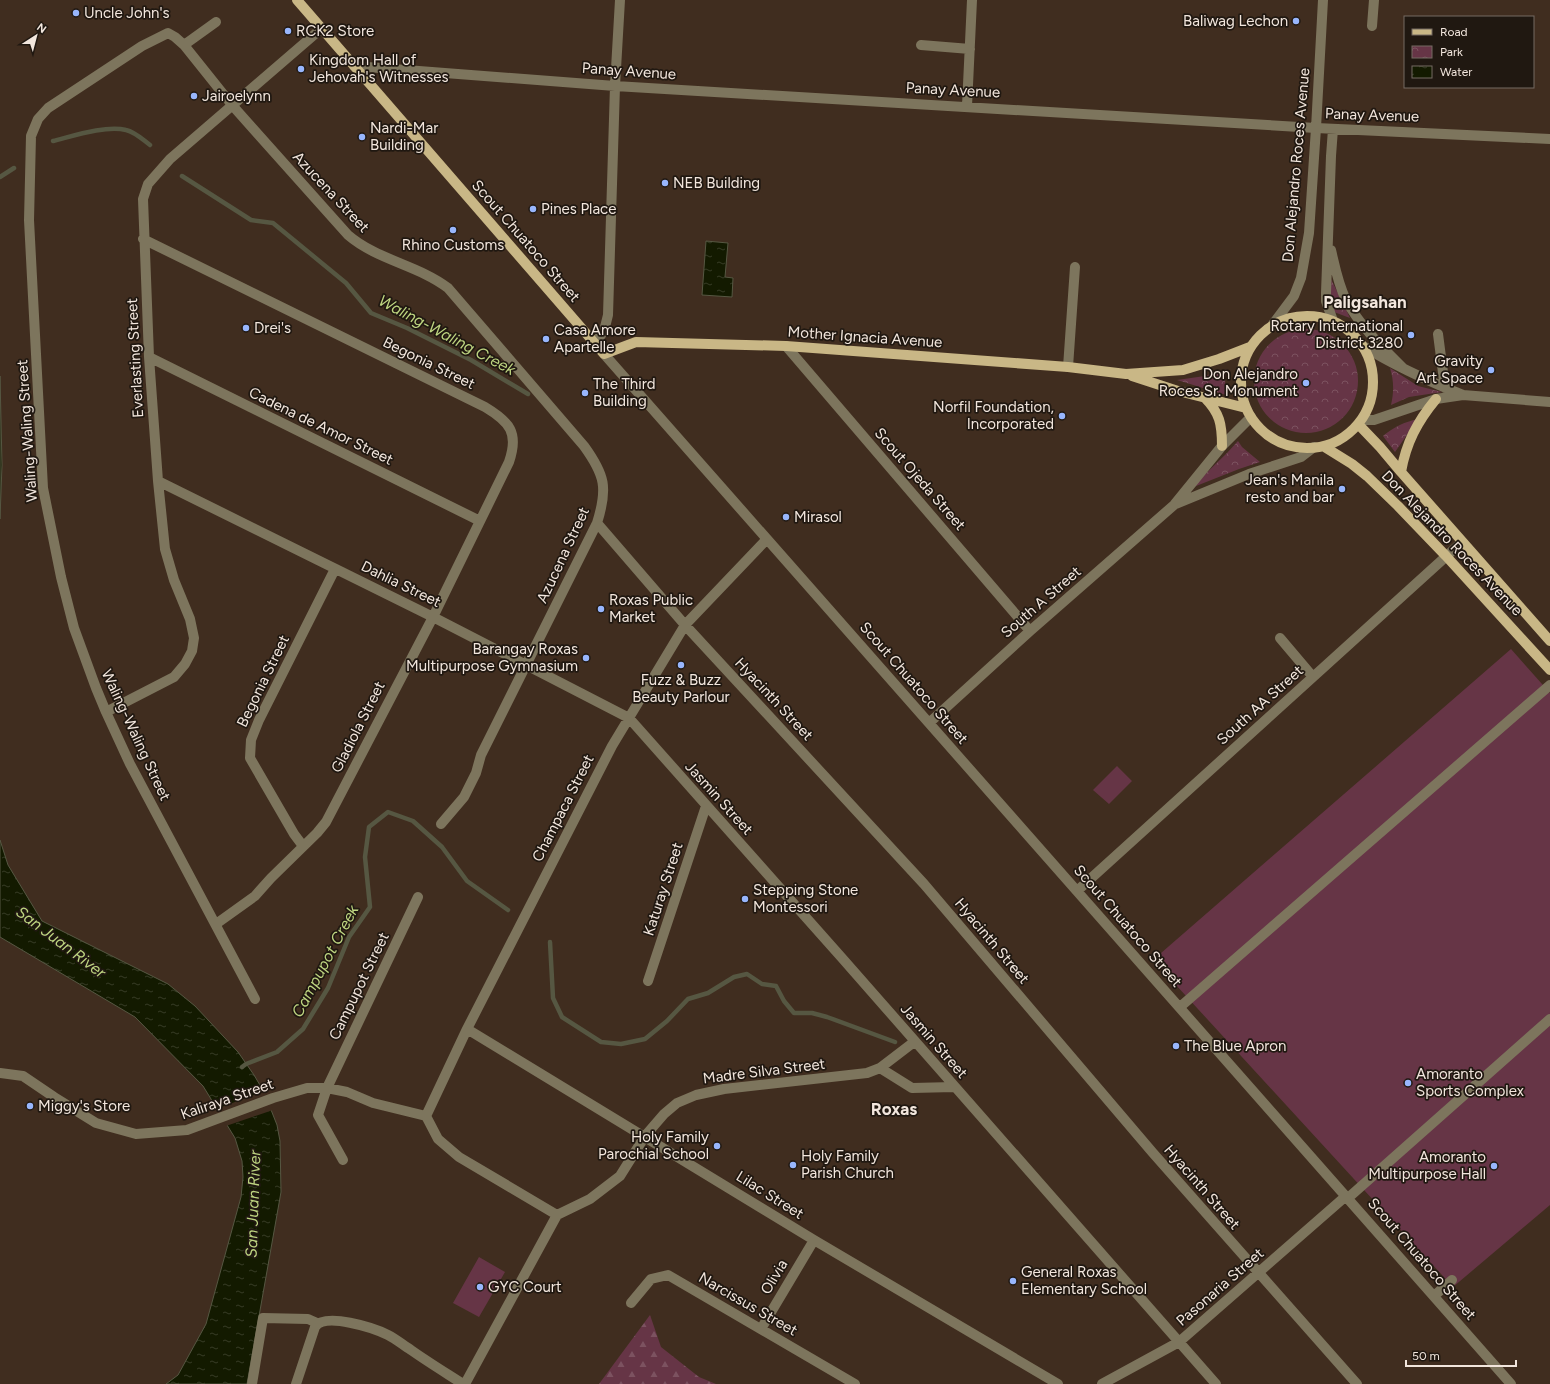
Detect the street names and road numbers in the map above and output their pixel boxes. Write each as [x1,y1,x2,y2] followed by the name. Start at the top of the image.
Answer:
[581,59,677,83] street label: Panay Avenue
[1279,67,1313,263] street label: Don Alejandro Roces Avenue
[905,79,1001,101] street label: Panay Avenue
[1325,104,1419,126] street label: Panay Avenue
[289,148,373,236] street label: Azucena Street
[468,176,584,306] street label: Scout Chuatoco Street
[123,297,147,418] street label: Everlasting Street
[787,323,943,351] street label: Mother Ignacia Avenue
[380,333,478,393] street label: Begonia Street
[13,359,41,503] street label: Waling-Waling Street
[246,383,396,469] street label: Cadena de Amor Street
[871,424,970,534] street label: Scout Ojeda Street
[1378,467,1526,619] street label: Don Alejandro Roces Avenue
[533,504,593,606] street label: Azucena Street
[358,557,444,611] street label: Dahlia Street
[997,562,1085,642] street label: South A Street
[856,618,972,748] street label: Scout Chuatoco Street
[233,632,293,730] street label: Begonia Street
[731,654,817,744] street label: Hyacinth Street
[1213,661,1307,749] street label: South AA Street
[98,667,174,804] street label: Waling-Waling Street
[327,678,389,776] street label: Gladiola Street
[528,751,598,864] street label: Champaca Street
[681,758,757,839] street label: Jasmin Street
[639,840,687,938] street label: Katuray Street
[1070,861,1186,991] street label: Scout Chuatoco Street
[951,894,1033,988] street label: Hyacinth Street
[325,929,393,1043] street label: Campupot Street
[897,1000,971,1082] street label: Jasmin Street
[702,1055,826,1087] street label: Madre Silva Street
[178,1075,276,1123] street label: Kaliraya Street
[1160,1141,1244,1233] street label: Hyacinth Street
[733,1167,807,1223] street label: Lilac Street
[1364,1194,1480,1324] street label: Scout Chuatoco Street
[1173,1244,1268,1330] street label: Pasonaria Street
[757,1256,791,1298] street label: Olivia
[695,1268,801,1340] street label: Narcissus Street

